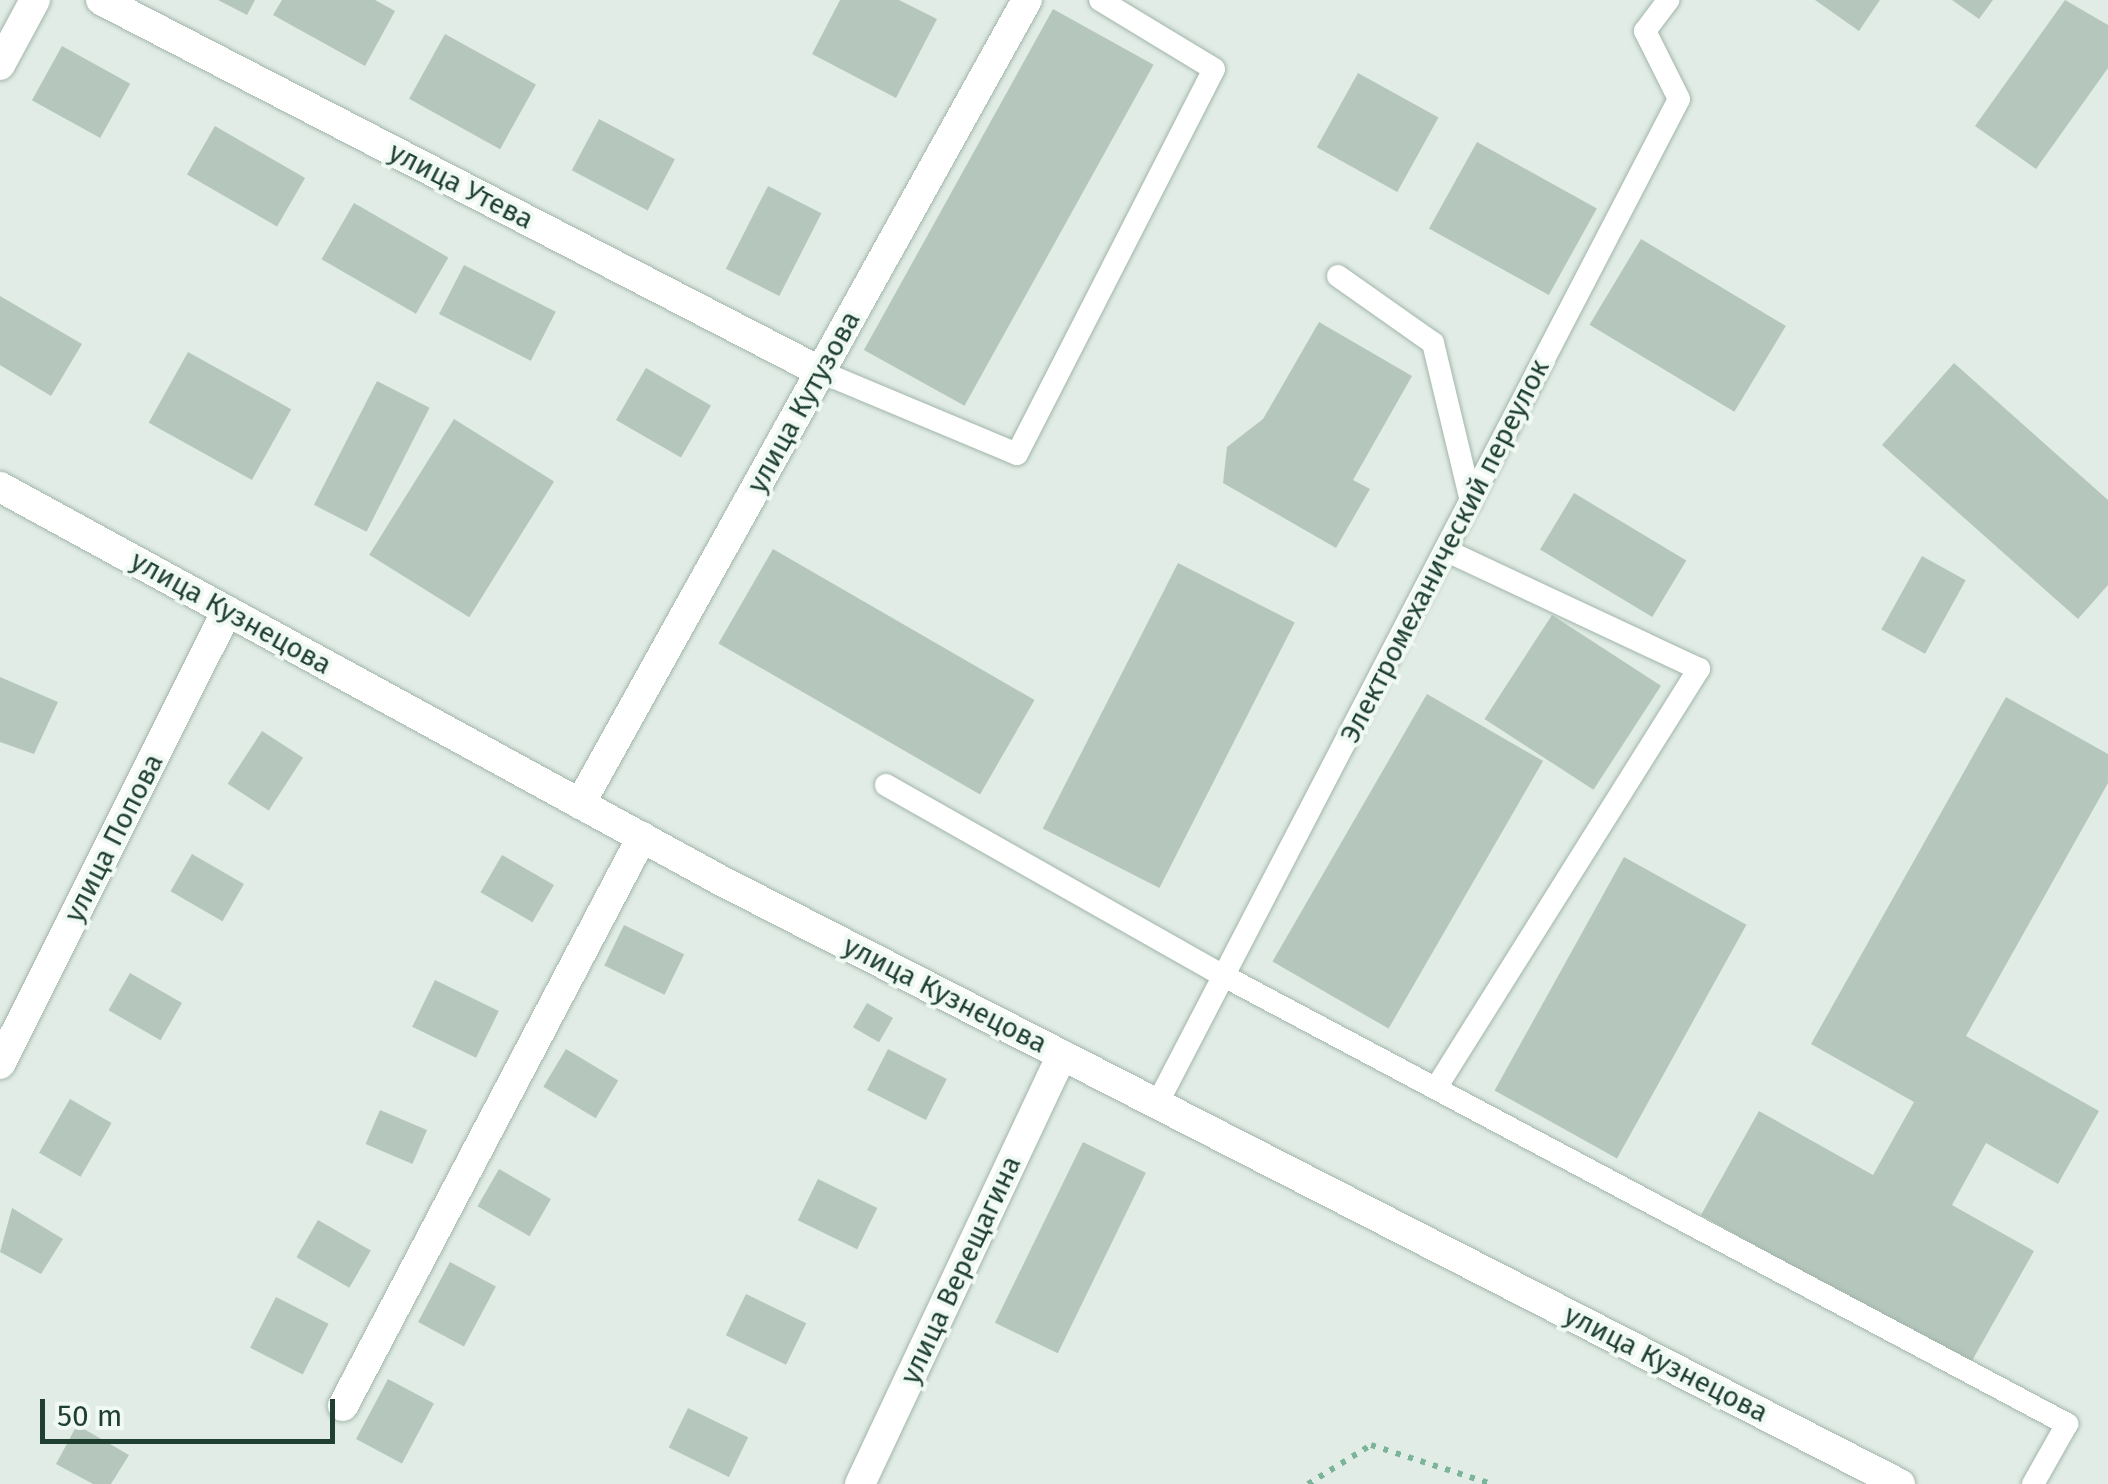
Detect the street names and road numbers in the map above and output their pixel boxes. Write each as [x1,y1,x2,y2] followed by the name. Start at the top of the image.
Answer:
[383,135,539,237] street label: улица Утева
[740,305,868,499] street label: улица Кутузова
[1333,354,1557,748] street label: Электромеханический переулок
[125,544,337,682] street label: улица Кузнецова
[57,748,171,928] street label: улица Попова
[837,929,1053,1061] street label: улица Кузнецова
[893,1151,1029,1389] street label: улица Верещагина
[1558,1298,1774,1430] street label: улица Кузнецова

